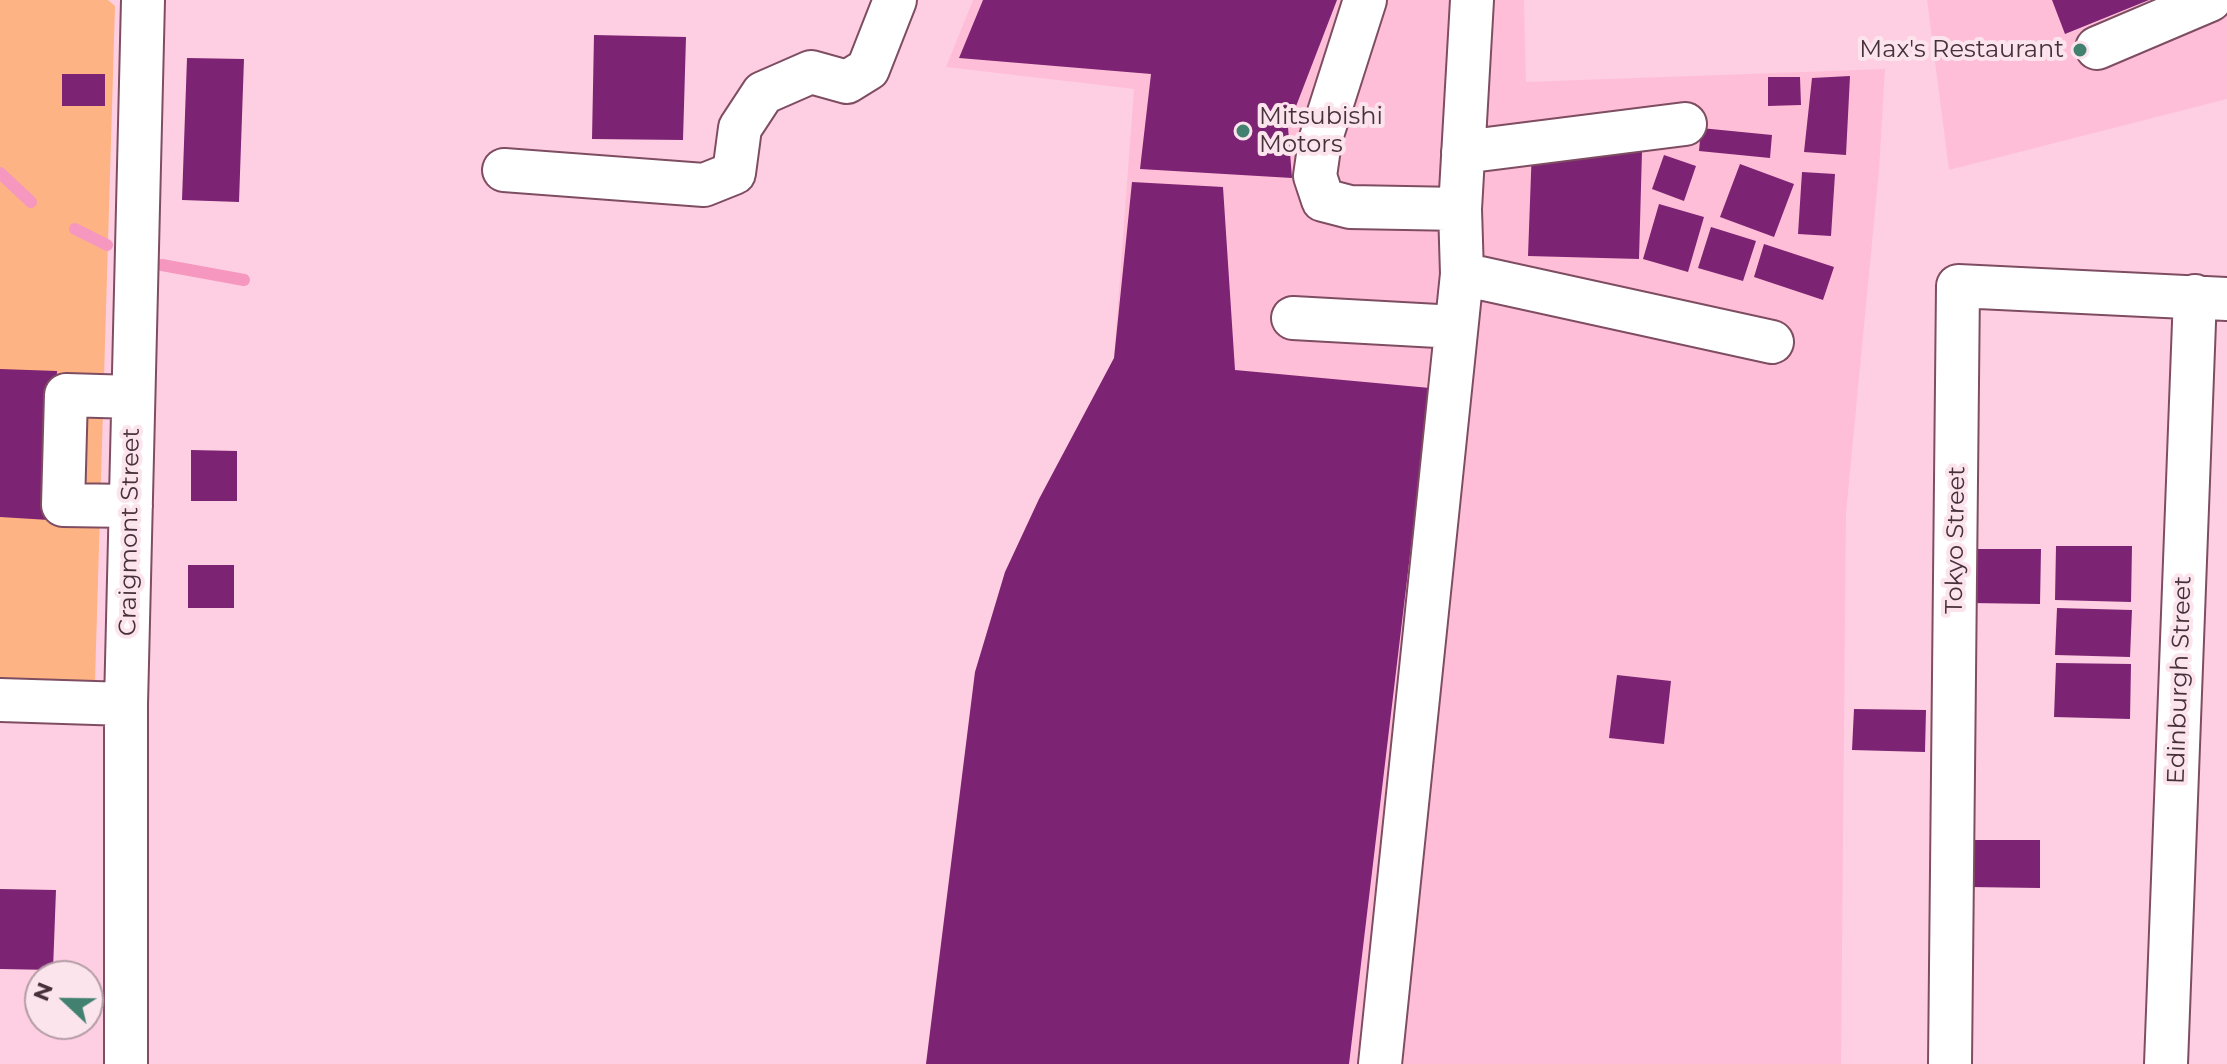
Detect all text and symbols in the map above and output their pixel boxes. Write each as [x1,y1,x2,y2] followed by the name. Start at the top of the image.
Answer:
[1859,36,2064,64] place label: Max's Restaurant
[2071,41,2089,59] marker: Max's Restaurant
[1259,103,1383,159] place label: Mitsubishi Motors
[1234,122,1252,140] marker: Mitsubishi Motors
[114,428,146,636] street label: Craigmont Street
[1940,466,1972,614] street label: Tokyo Street
[2162,576,2198,784] street label: Edinburgh Street
[24,960,104,1040] north arrow
[27,978,59,1005] text: N

